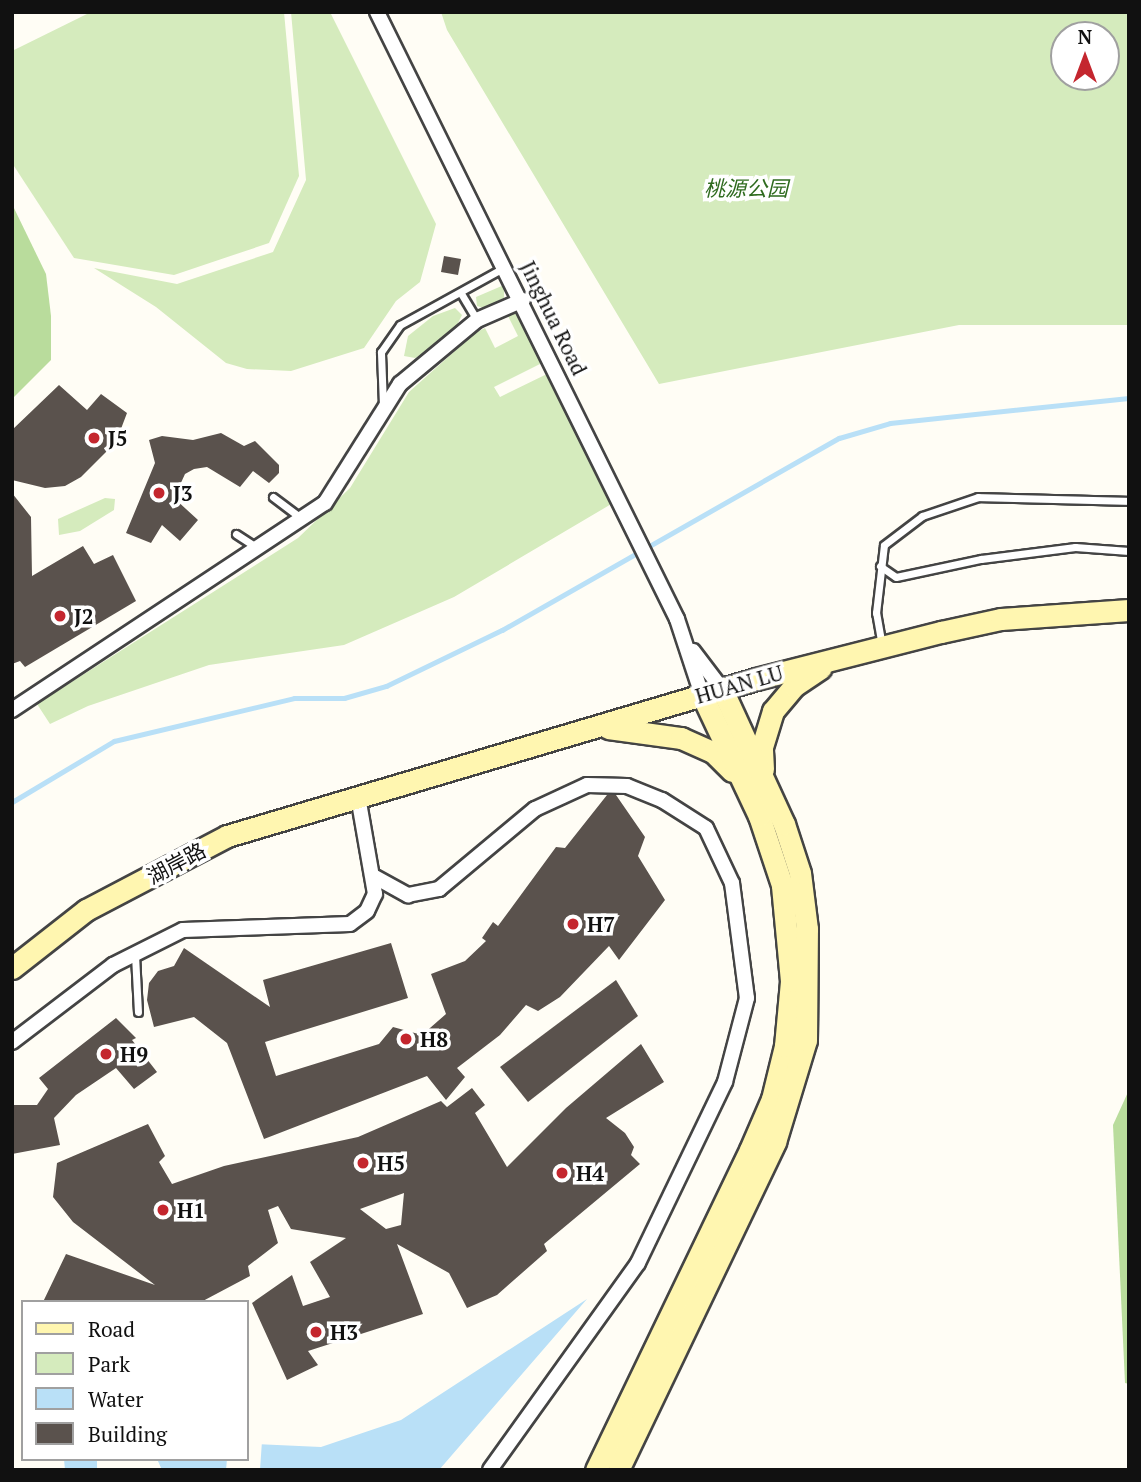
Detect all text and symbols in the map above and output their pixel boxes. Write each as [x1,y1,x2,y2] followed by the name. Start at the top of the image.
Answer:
[1050,21,1120,91] north arrow
[1078,24,1092,49] text: N
[704,175,788,201] park label: 桃源公园
[516,257,592,379] street label: Jinghua Road
[108,425,128,451] place label: J5
[86,430,102,446] marker: J5
[173,480,193,506] place label: J3
[151,485,167,501] marker: J3
[74,603,94,629] place label: J2
[52,608,68,624] marker: J2
[692,660,786,708] street label: HUAN LU
[142,837,210,889] street label: 湖岸路
[587,911,615,937] place label: H7
[565,916,581,932] marker: H7
[420,1026,448,1052] place label: H8
[398,1031,414,1047] marker: H8
[120,1041,148,1067] place label: H9
[98,1046,114,1062] marker: H9
[377,1150,405,1176] place label: H5
[355,1155,371,1171] marker: H5
[576,1160,604,1186] place label: H4
[554,1165,570,1181] marker: H4
[177,1197,205,1223] place label: H1
[155,1202,171,1218] marker: H1
[21,1300,248,1461] legend
[88,1315,135,1343] text: Road
[330,1319,358,1345] place label: H3
[308,1324,324,1340] marker: H3
[88,1350,130,1378] text: Park
[88,1385,143,1413] text: Water
[88,1420,167,1448] text: Building

